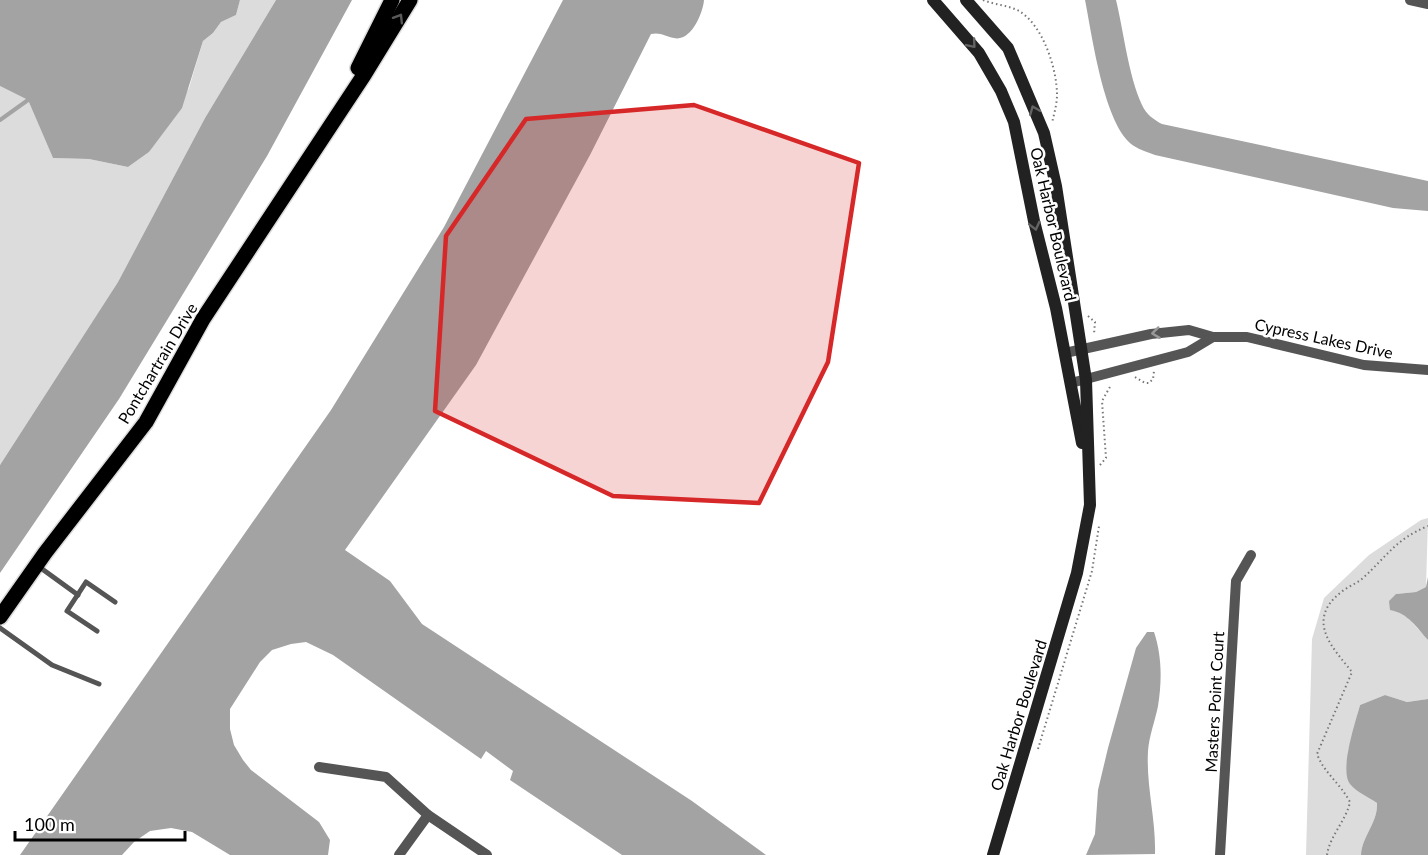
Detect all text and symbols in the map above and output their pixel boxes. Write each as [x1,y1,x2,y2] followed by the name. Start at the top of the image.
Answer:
[392,14,404,24] one-way arrow
[964,37,975,48] one-way arrow
[1029,105,1042,115] one-way arrow
[1027,145,1081,303] street label: Oak Harbor Boulevard
[1028,221,1041,231] one-way arrow
[113,299,201,427] street label: Pontchartrain Drive
[1253,314,1395,362] street label: Cypress Lakes Drive
[1151,327,1161,339] one-way arrow
[1201,631,1227,773] street label: Masters Point Court
[986,637,1050,793] street label: Oak Harbor Boulevard
[15,804,184,842] scale bar
[24,813,75,835] text: 100 m

